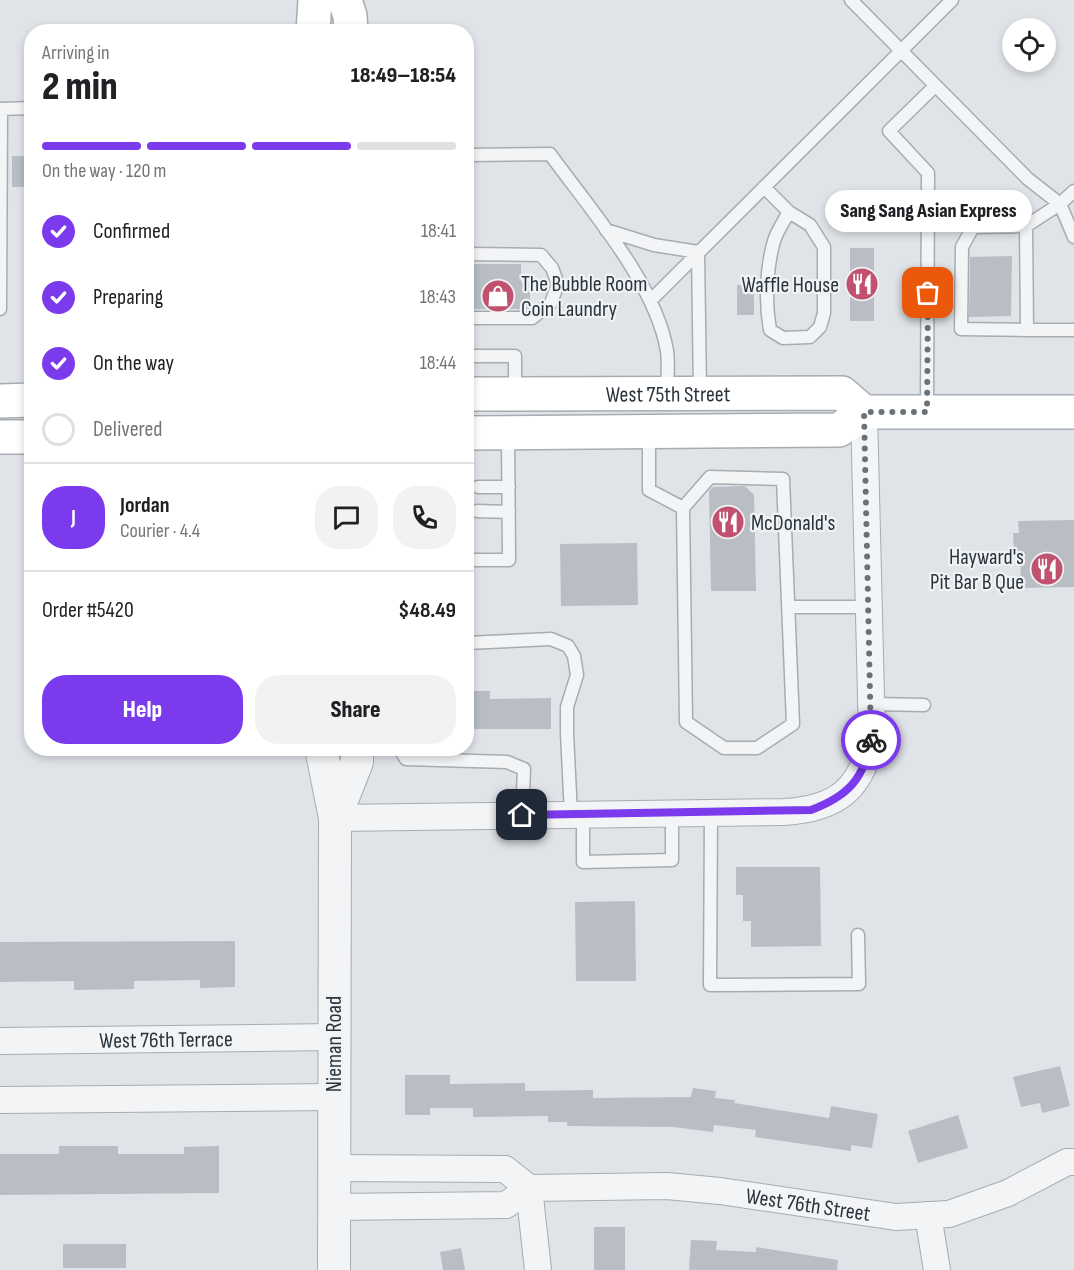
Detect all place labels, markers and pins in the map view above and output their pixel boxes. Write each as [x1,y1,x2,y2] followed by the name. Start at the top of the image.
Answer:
[824,191,1032,233] callout: Sang Sang Asian Express
[844,266,880,302] restaurant icon: Waffle House
[902,267,953,318] pin
[521,271,647,323] place label: The Bubble Room Coin Laundry
[741,272,839,299] place label: Waffle House
[480,278,516,314] shop icon: The Bubble Room Coin Laundry
[710,504,746,540] restaurant icon: McDonald's
[751,510,835,537] place label: McDonald's
[930,544,1024,596] place label: Hayward's Pit Bar B Que
[1029,551,1065,587] restaurant icon: Hayward's Pit Bar B Que
[496,789,547,840] pin

